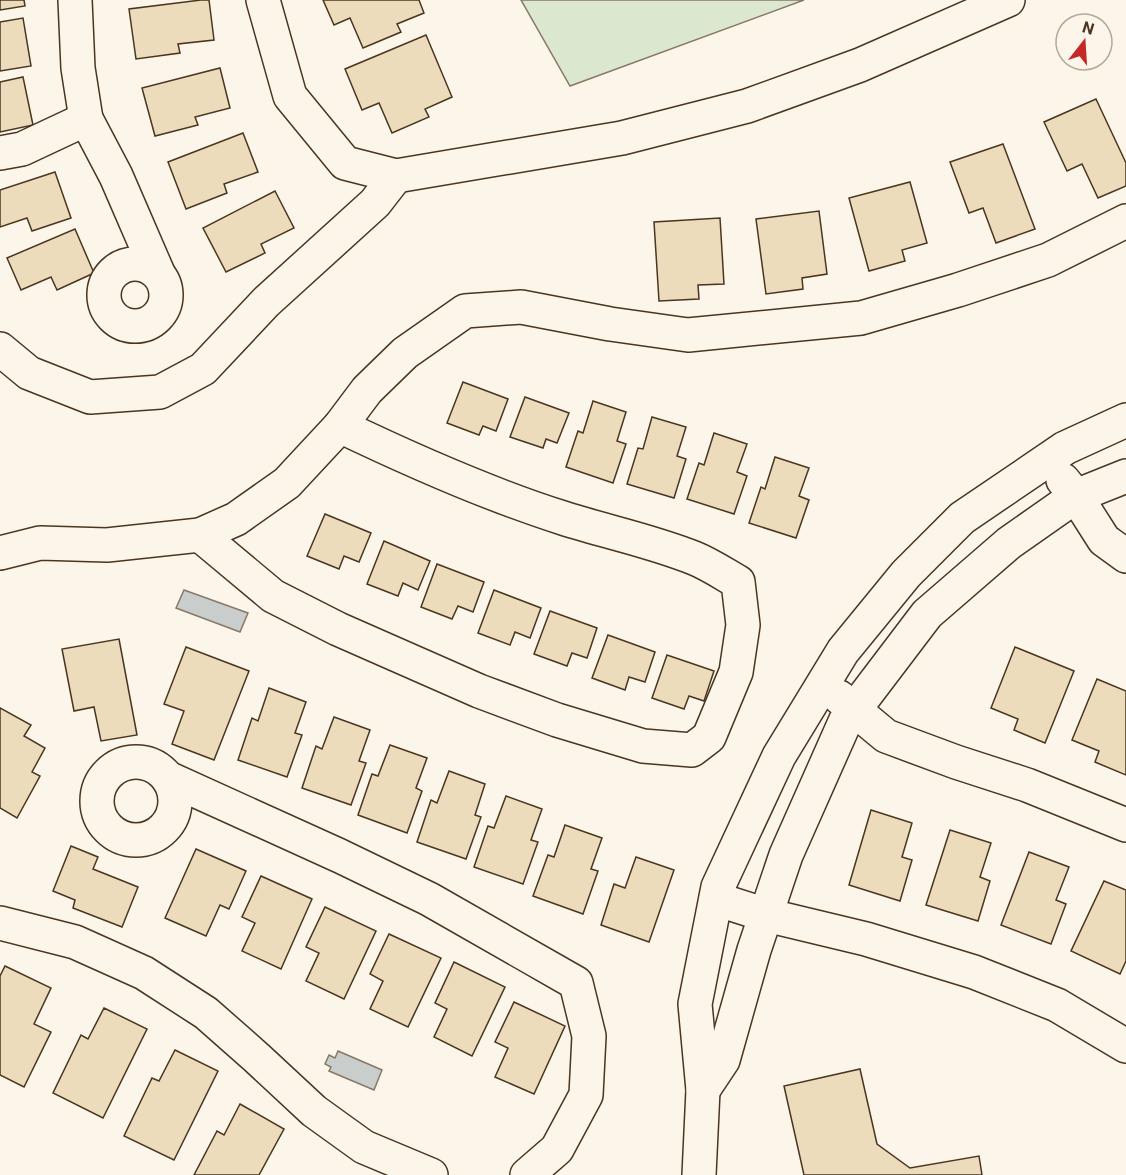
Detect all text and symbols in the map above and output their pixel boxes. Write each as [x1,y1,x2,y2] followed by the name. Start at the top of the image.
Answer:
[1054,12,1114,72] north arrow
[1080,17,1096,39] text: N

